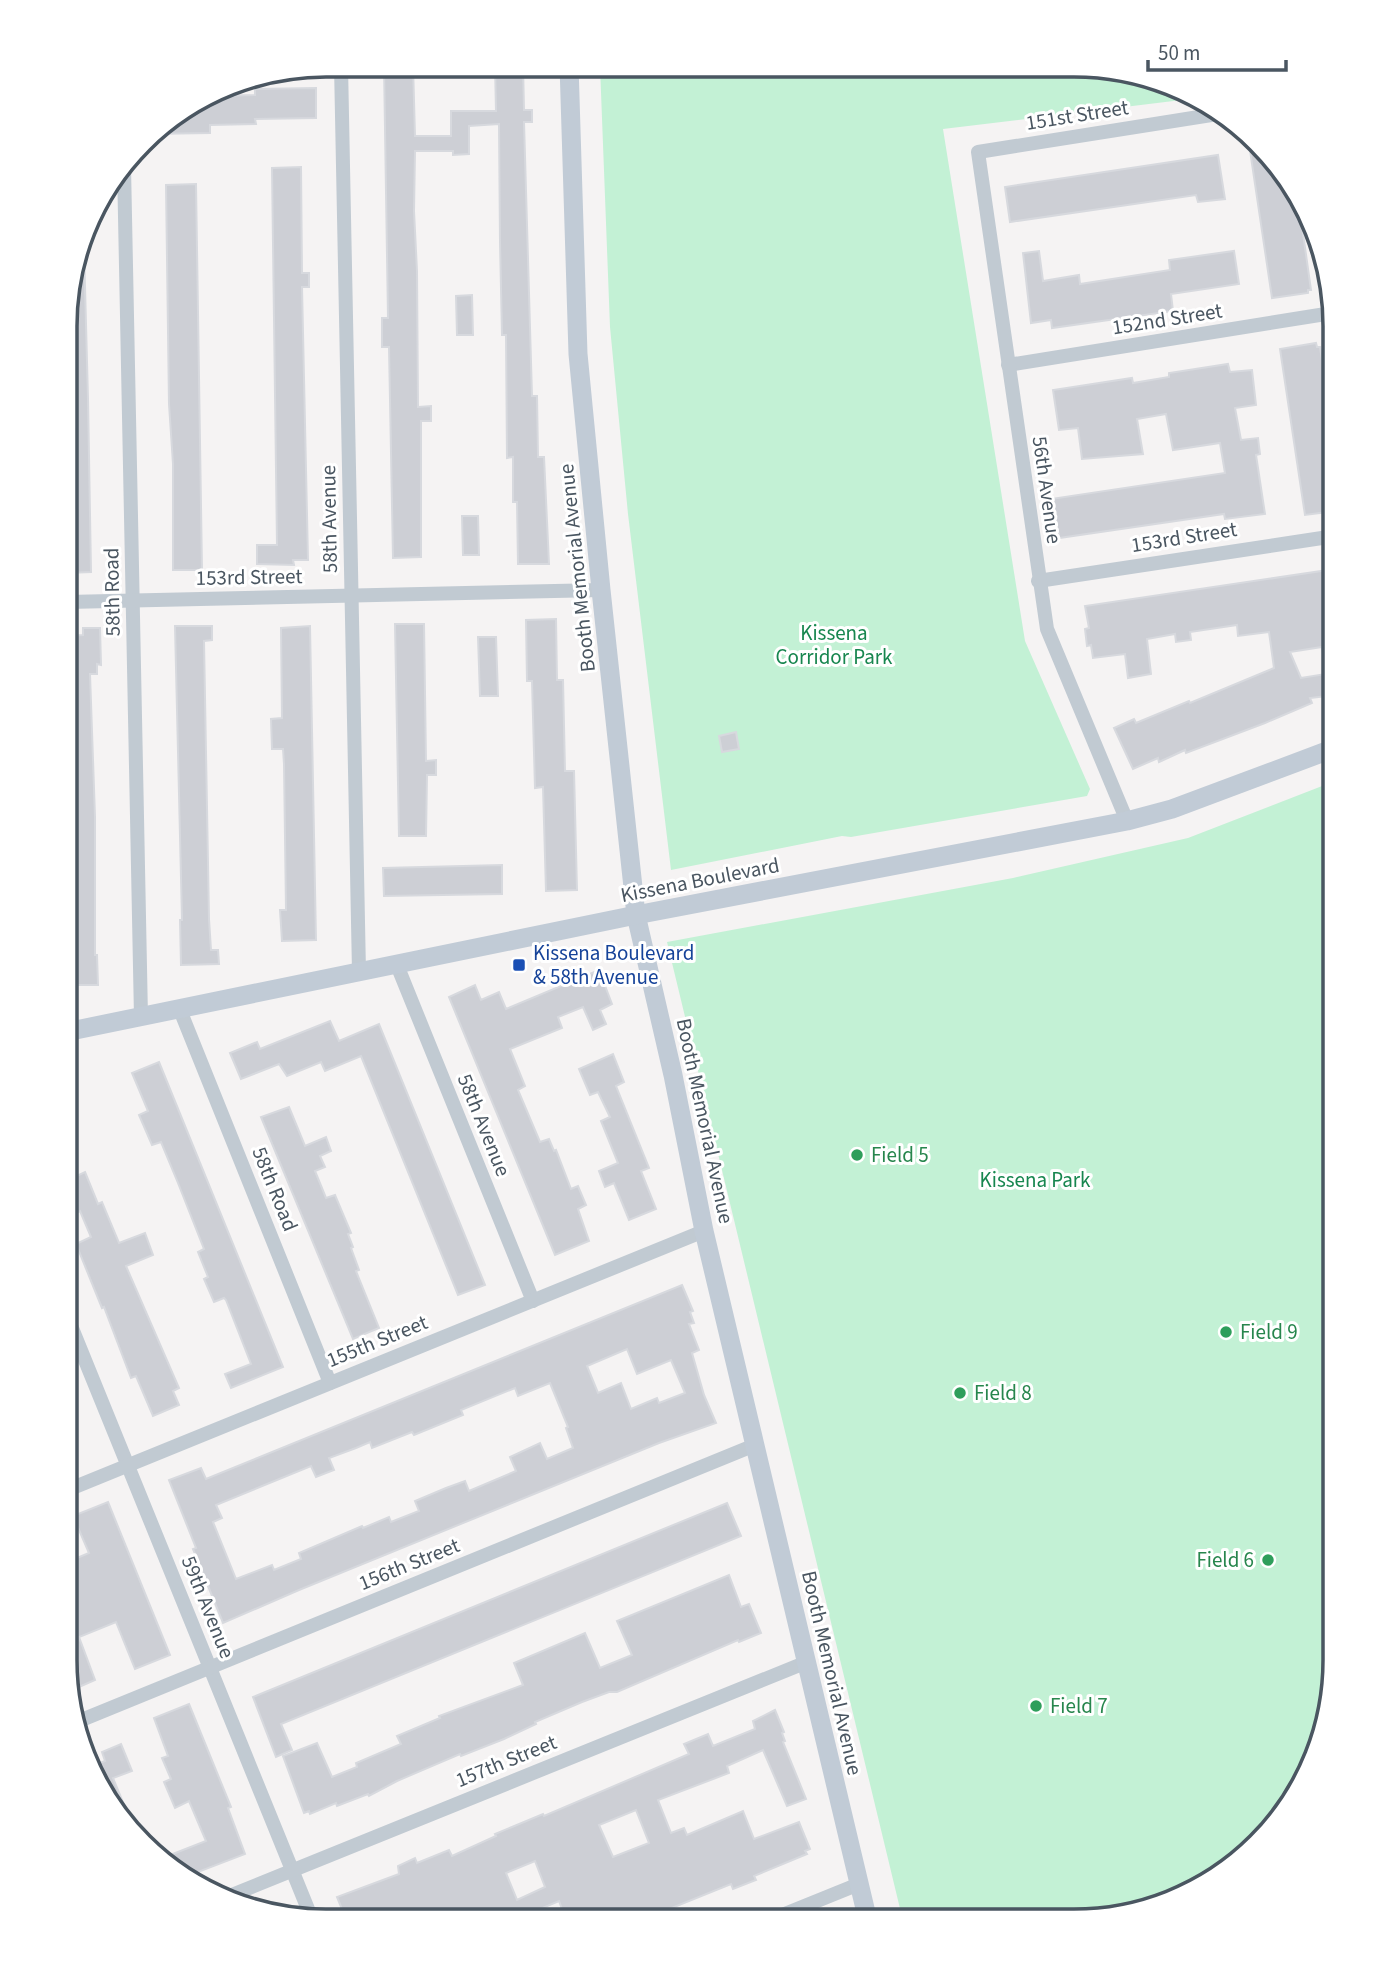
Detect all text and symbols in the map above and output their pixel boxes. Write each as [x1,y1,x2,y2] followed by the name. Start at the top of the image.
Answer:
[1148,28,1286,72] scale bar
[1158,38,1200,68] text: 50 m
[1023,92,1131,138] street label: 151st Street
[1110,295,1224,343] street label: 152nd Street
[1025,434,1069,546] street label: 56th Avenue
[551,462,603,674] street label: Booth Memorial Avenue
[313,465,345,573] street label: 58th Avenue
[1129,514,1239,560] street label: 153rd Street
[96,547,128,637] street label: 58th Road
[195,561,303,593] street label: 153rd Street
[776,618,893,672] park label: Kissena Corridor Park
[618,850,782,910] street label: Kissena Boulevard
[533,938,694,992] place label: Kissena Boulevard & 58th Avenue
[511,957,527,973] marker: Kissena Boulevard & 58th Avenue
[669,1016,741,1226] street label: Booth Memorial Avenue
[450,1069,518,1181] street label: 58th Avenue
[871,1140,929,1170] place label: Field 5
[244,1142,306,1236] street label: 58th Road
[849,1147,865,1163] marker: Field 5
[980,1165,1091,1195] park label: Kissena Park
[322,1307,432,1375] street label: 155th Street
[1240,1317,1298,1347] place label: Field 9
[1218,1324,1234,1340] marker: Field 9
[974,1378,1032,1408] place label: Field 8
[952,1385,968,1401] marker: Field 8
[354,1530,464,1598] street label: 156th Street
[1196,1545,1254,1575] place label: Field 6
[174,1551,242,1663] street label: 59th Avenue
[1260,1552,1276,1568] marker: Field 6
[794,1568,870,1778] street label: Booth Memorial Avenue
[1050,1691,1108,1721] place label: Field 7
[1028,1698,1044,1714] marker: Field 7
[451,1727,561,1795] street label: 157th Street

